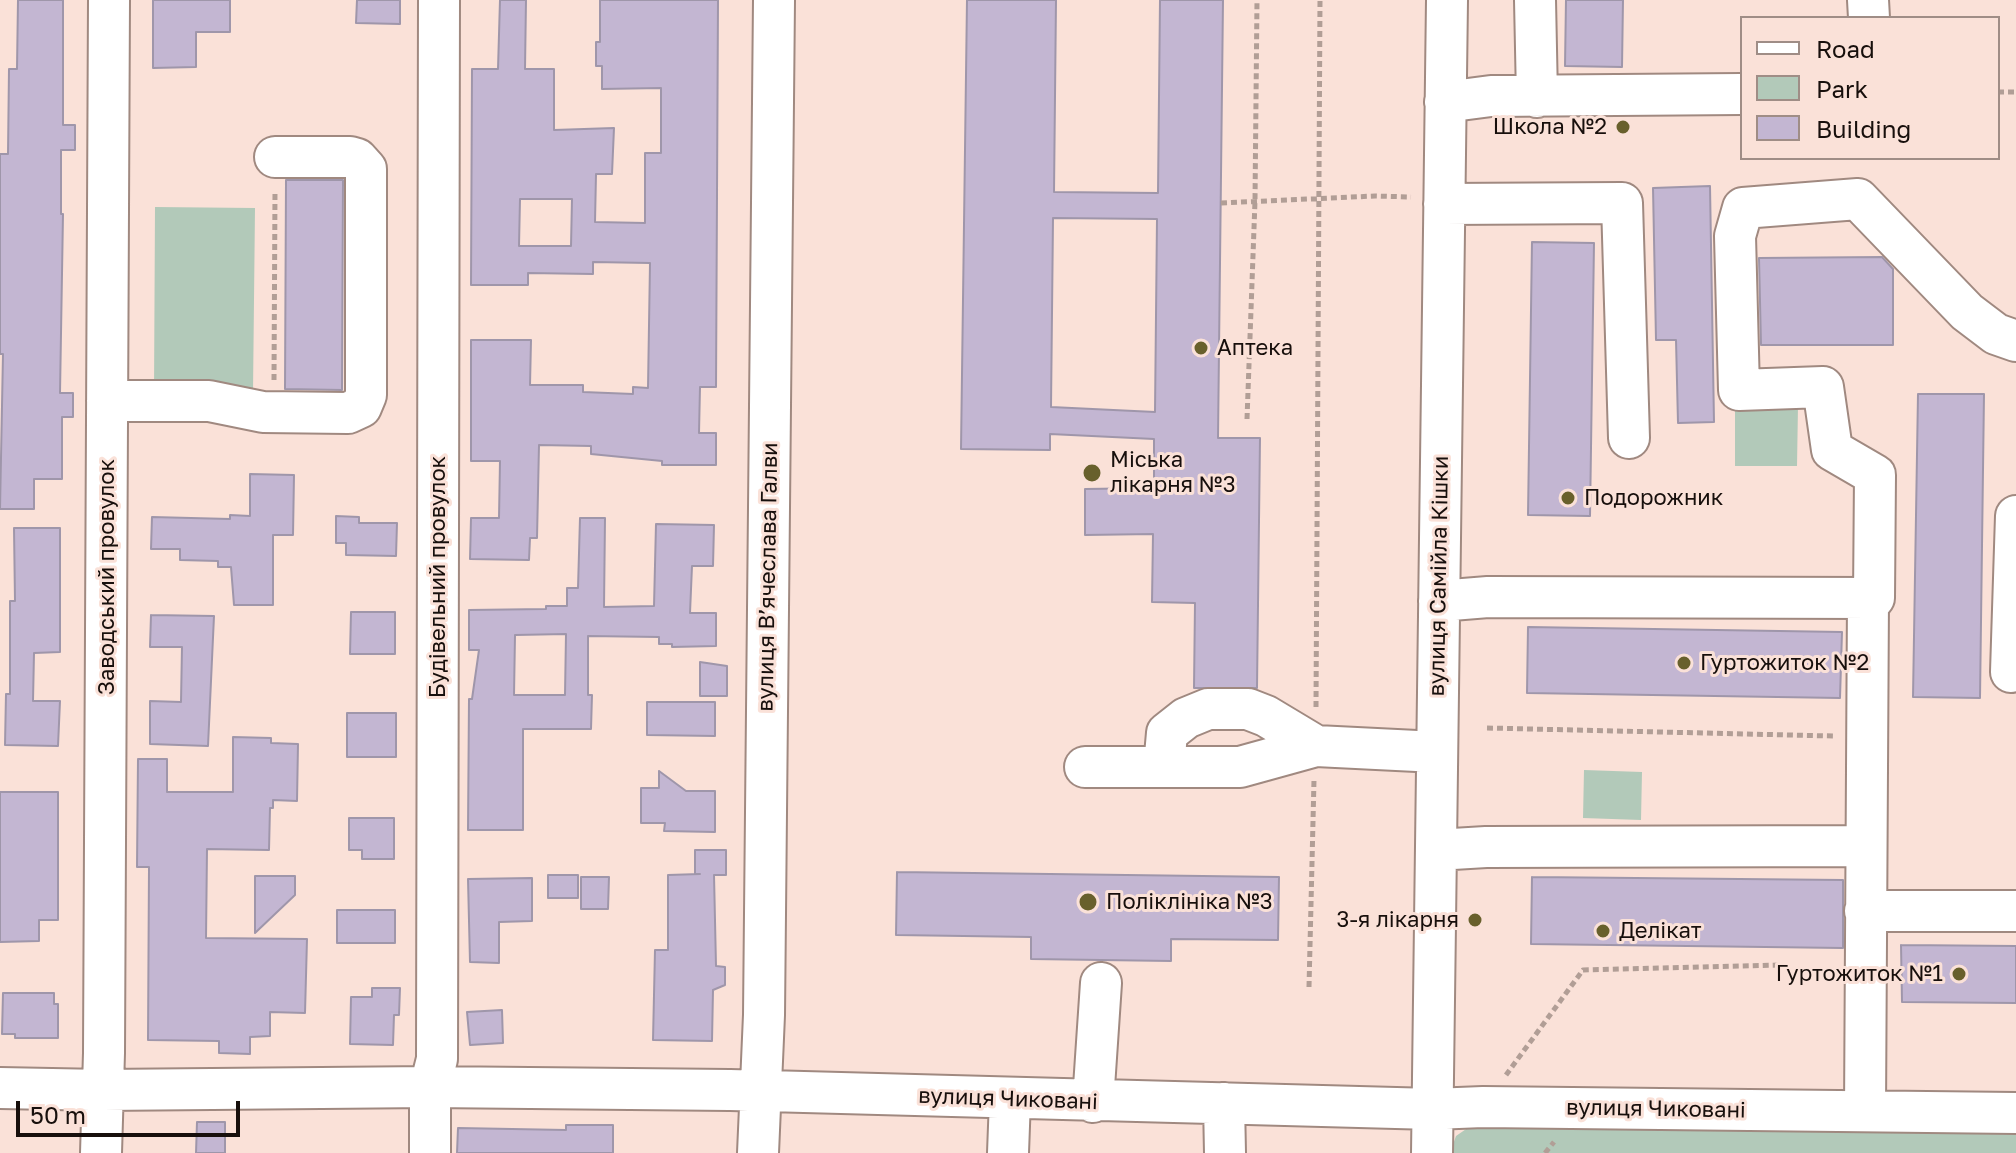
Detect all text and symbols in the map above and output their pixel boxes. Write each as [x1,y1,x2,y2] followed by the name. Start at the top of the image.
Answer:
[1740,16,2000,160] legend
[1816,34,1875,63] text: Road
[1816,74,1868,103] text: Park
[1493,114,1607,140] place label: Школа №2
[1816,114,1911,143] text: Building
[1614,118,1632,136] marker: Школа №2
[1217,335,1293,361] place label: Аптека
[1192,339,1210,357] marker: Аптека
[752,442,784,712] street label: вулиця Вʼячеслава Галви
[1110,447,1236,498] place label: Міська лікарня №3
[1424,455,1454,697] street label: вулиця Самійла Кішки
[425,456,451,698] street label: Будівельний провулок
[94,459,120,695] street label: Заводський провулок
[1081,462,1103,484] marker: Міська лікарня №3
[1584,485,1723,511] place label: Подорожник
[1559,489,1577,507] marker: Подорожник
[1700,650,1869,676] place label: Гуртожиток №2
[1675,654,1693,672] marker: Гуртожиток №2
[1106,889,1273,915] place label: Поліклініка №3
[1077,891,1099,913] marker: Поліклініка №3
[1337,907,1459,933] place label: 3-я лікарня
[1466,911,1484,929] marker: 3-я лікарня
[1619,918,1702,944] place label: Делікат
[1594,922,1612,940] marker: Делікат
[1776,961,1943,987] place label: Гуртожиток №1
[1950,965,1968,983] marker: Гуртожиток №1
[918,1083,1098,1115] street label: вулиця Чиковані
[20,1085,244,1135] scale bar
[1566,1094,1746,1124] street label: вулиця Чиковані
[30,1100,86,1129] text: 50 m

